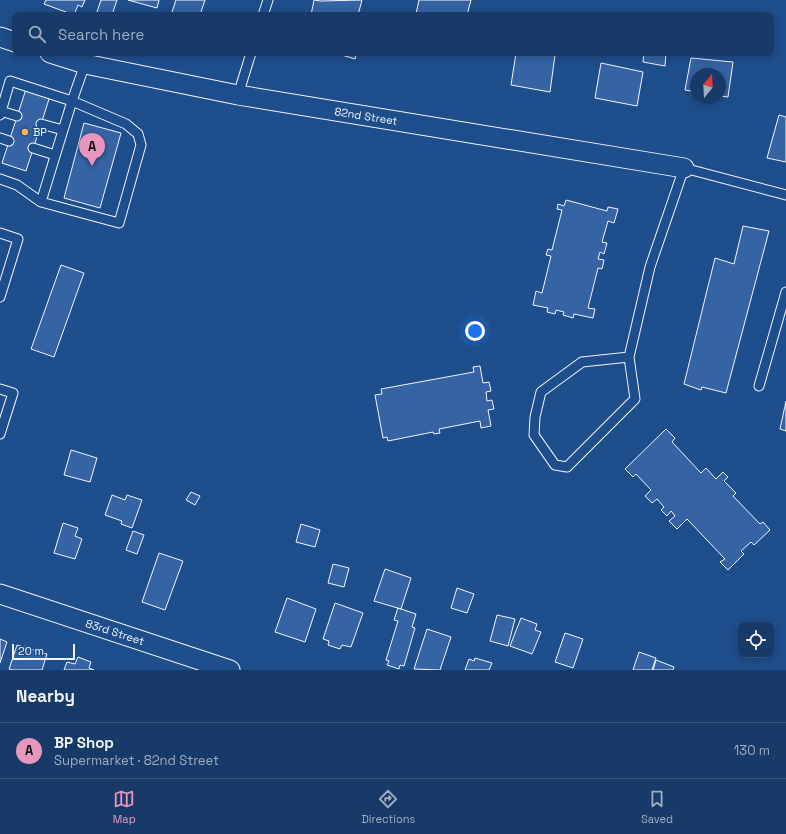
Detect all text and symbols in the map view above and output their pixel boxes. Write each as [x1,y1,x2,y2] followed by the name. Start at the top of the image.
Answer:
[12,12,774,56] search box
[26,23,48,45] icon: search
[58,25,144,44] text: Search here
[690,68,726,104] north arrow
[333,104,399,128] street label: 82nd Street
[33,125,47,139] place label: BP
[20,127,30,137] marker: BP
[79,133,105,166] pin: A
[465,321,485,341] your location
[84,616,146,648] street label: 83rd Street
[738,622,774,658] map controls
[738,622,774,658] button: locate
[12,642,75,661] scale bar
[18,644,44,658] text: 20 m
[16,685,75,707] text: Nearby
[54,733,114,752] text: BP Shop
[25,742,33,759] text: A
[734,742,770,759] text: 130 m
[54,752,219,769] text: Supermarket · 82nd Street
[113,788,136,826] tab: Map
[361,788,415,826] tab: Directions
[641,788,673,826] tab: Saved

